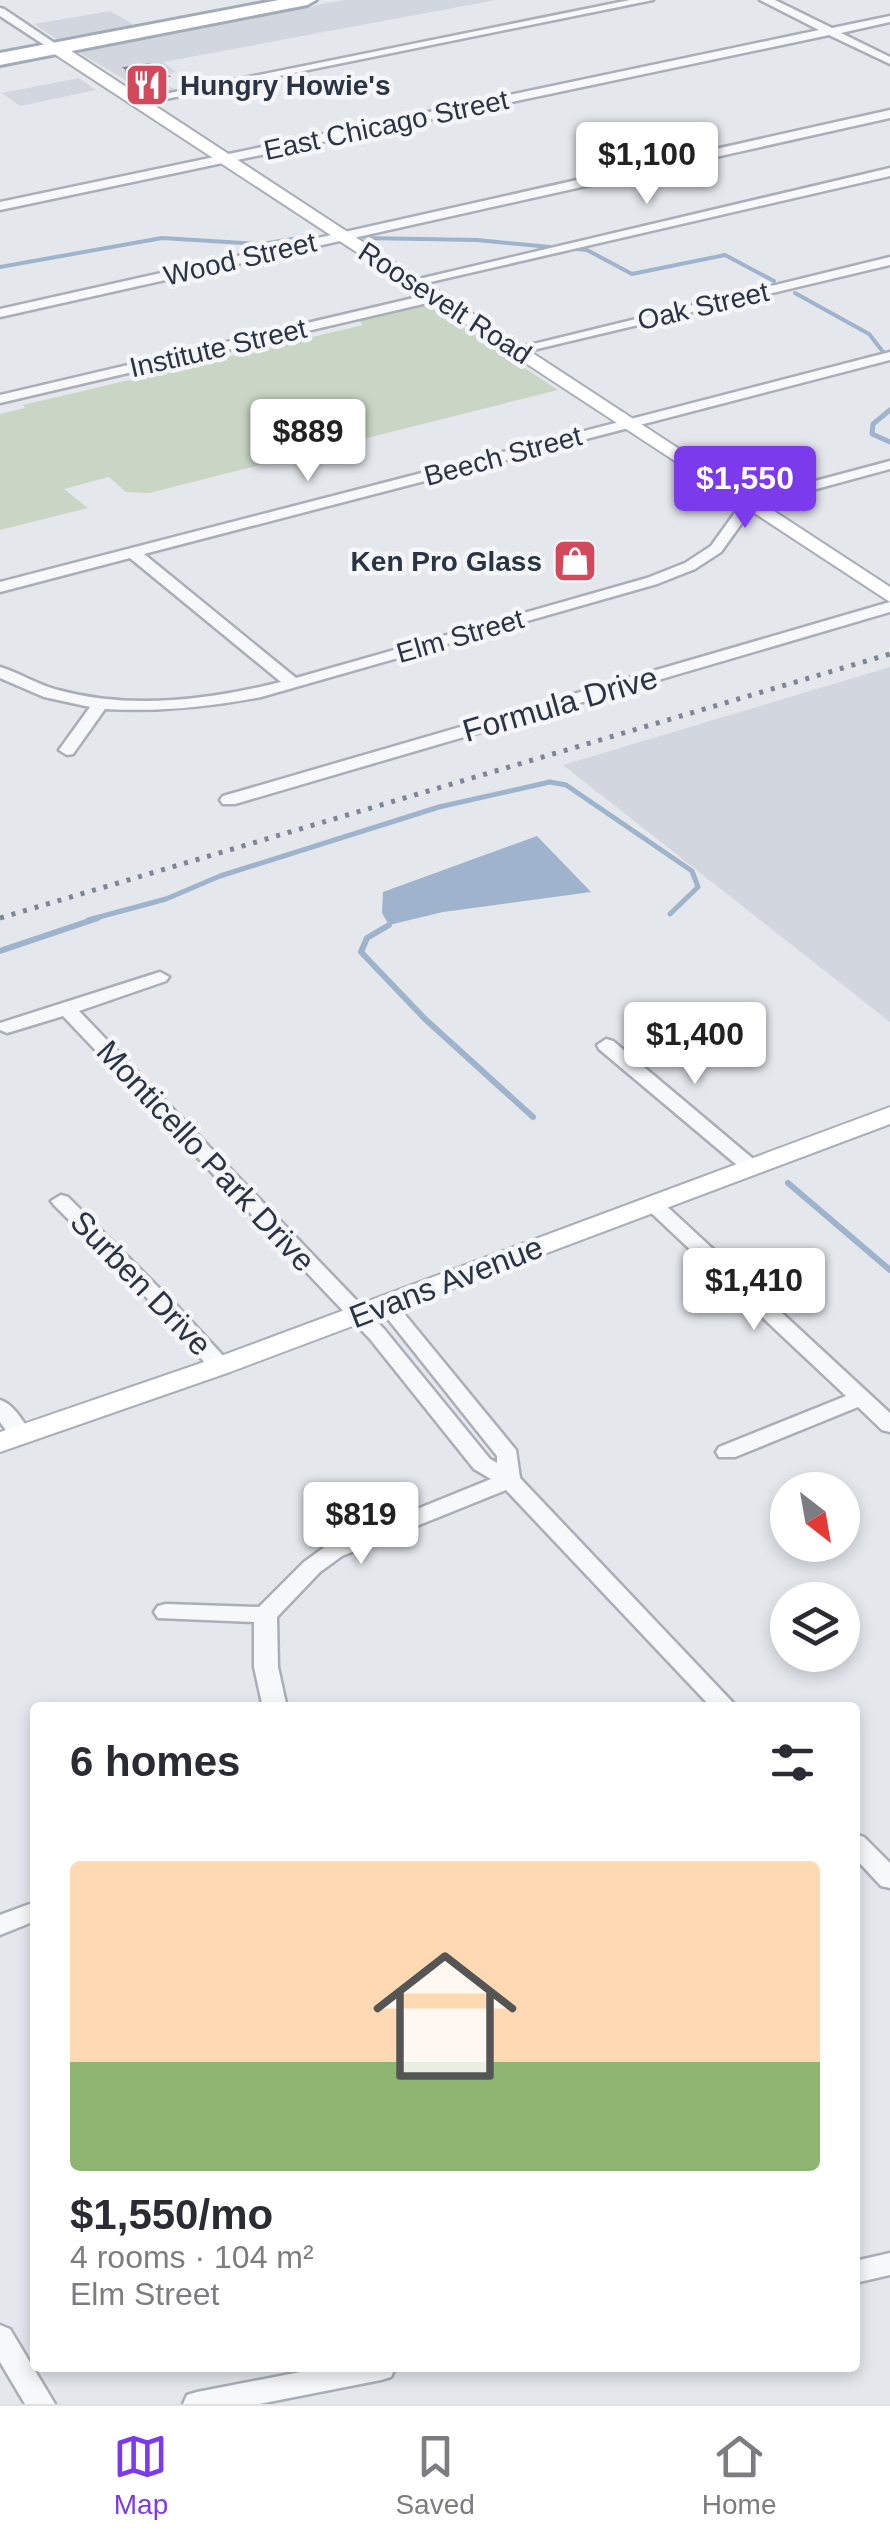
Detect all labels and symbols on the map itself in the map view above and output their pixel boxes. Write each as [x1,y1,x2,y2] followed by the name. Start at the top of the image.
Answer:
[124,62,170,108] restaurant icon: Hungry Howie's
[180,70,390,101] place label: Hungry Howie's
[261,84,511,166] street label: East Chicago Street
[566,122,728,207] pin: $1,100
[161,226,319,292] street label: Wood Street
[353,236,537,370] street label: Roosevelt Road
[634,276,772,336] street label: Oak Street
[127,313,310,383] street label: Institute Street
[249,399,367,484] pin: $889
[421,420,585,492] street label: Beech Street
[664,446,826,531] pin: $1,550
[552,538,598,584] shop icon: Ken Pro Glass
[351,546,542,577] place label: Ken Pro Glass
[393,603,527,669] street label: Elm Street
[458,659,662,749] street label: Formula Drive
[614,1002,776,1087] pin: $1,400
[90,1033,322,1279] street label: Monticello Park Drive
[63,1203,219,1363] street label: Surben Drive
[344,1229,548,1335] street label: Evans Avenue
[673,1248,835,1333] pin: $1,410
[770,1472,860,1562] north arrow
[302,1482,420,1567] pin: $819

